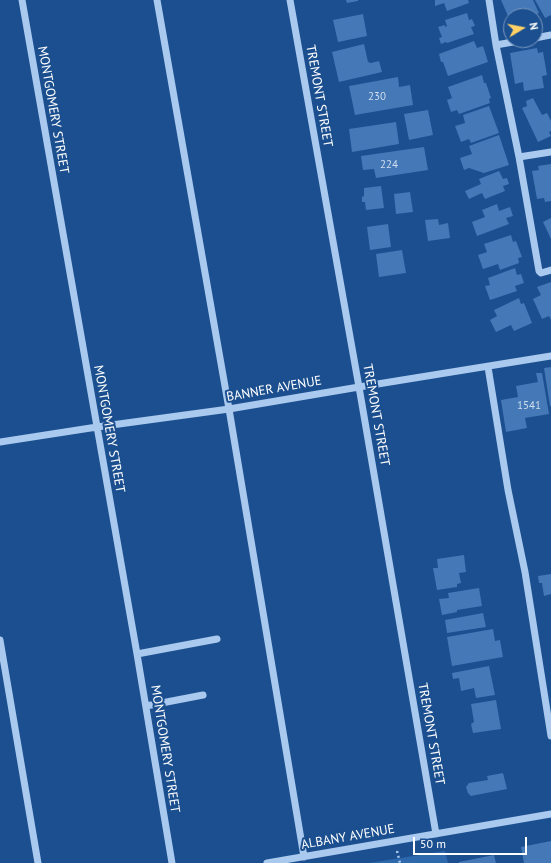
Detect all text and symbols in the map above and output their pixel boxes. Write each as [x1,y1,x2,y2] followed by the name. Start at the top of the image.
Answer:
[503,8,543,48] north arrow
[526,21,541,31] text: N
[302,44,336,148] street label: TREMONT STREET
[34,45,72,175] street label: MONTGOMERY STREET
[368,90,386,104] house number: 230
[380,158,398,172] house number: 224
[359,363,393,467] street label: TREMONT STREET
[90,364,128,494] street label: MONTGOMERY STREET
[225,373,323,405] street label: BANNER AVENUE
[517,399,541,413] house number: 1541
[414,682,448,786] street label: TREMONT STREET
[147,684,183,814] street label: MONTGOMERY STREET
[300,821,396,853] street label: ALBANY AVENUE
[415,829,529,855] scale bar
[420,836,446,851] text: 50 m

